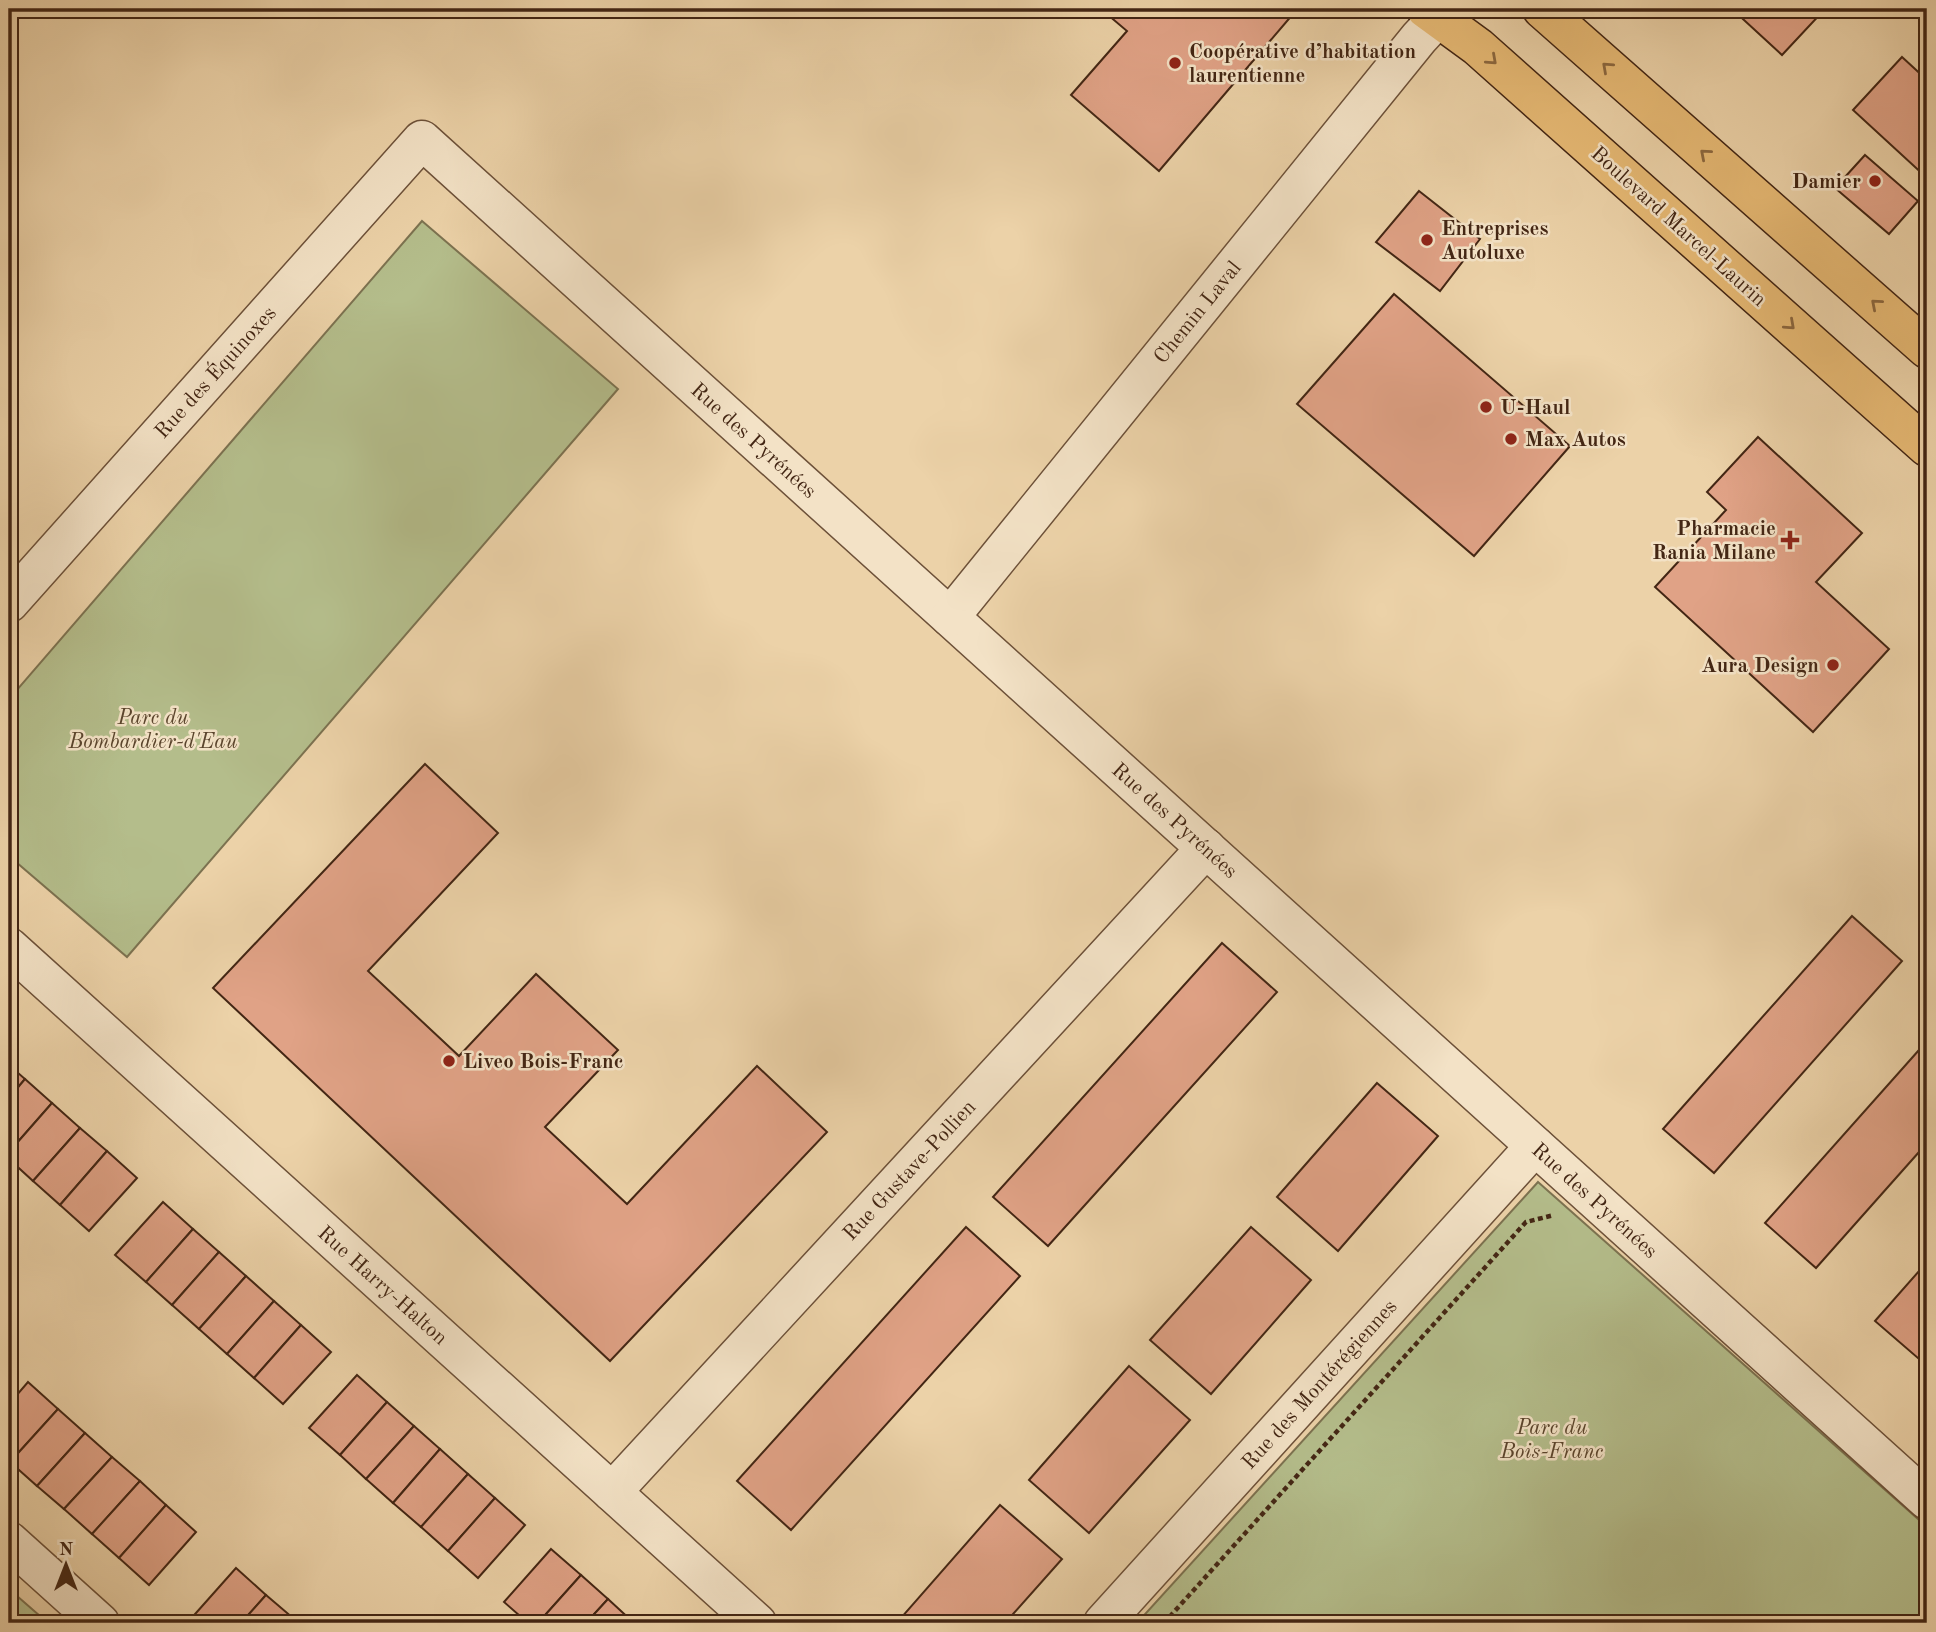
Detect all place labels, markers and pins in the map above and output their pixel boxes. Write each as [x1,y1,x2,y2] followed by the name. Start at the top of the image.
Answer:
[1189,42,1416,87] place label: Coopérative d’habitation laurentienne
[1167,55,1183,71] marker: Coopérative d’habitation laurentienne
[1792,172,1861,193] place label: Damier
[1867,173,1883,189] marker: Damier
[1441,219,1549,264] place label: Entreprises Autoluxe
[1419,232,1435,248] marker: Entreprises Autoluxe
[1500,398,1570,419] place label: U-Haul
[1478,399,1494,415] marker: U-Haul
[1525,430,1626,451] place label: Max Autos
[1503,431,1519,447] marker: Max Autos
[1652,519,1776,564] place label: Pharmacie Rania Milane
[1782,532,1798,548] marker: Pharmacie Rania Milane
[1701,656,1819,677] place label: Aura Design
[1825,657,1841,673] marker: Aura Design
[463,1052,623,1073] place label: Liveo Bois-Franc
[441,1053,457,1069] marker: Liveo Bois-Franc

